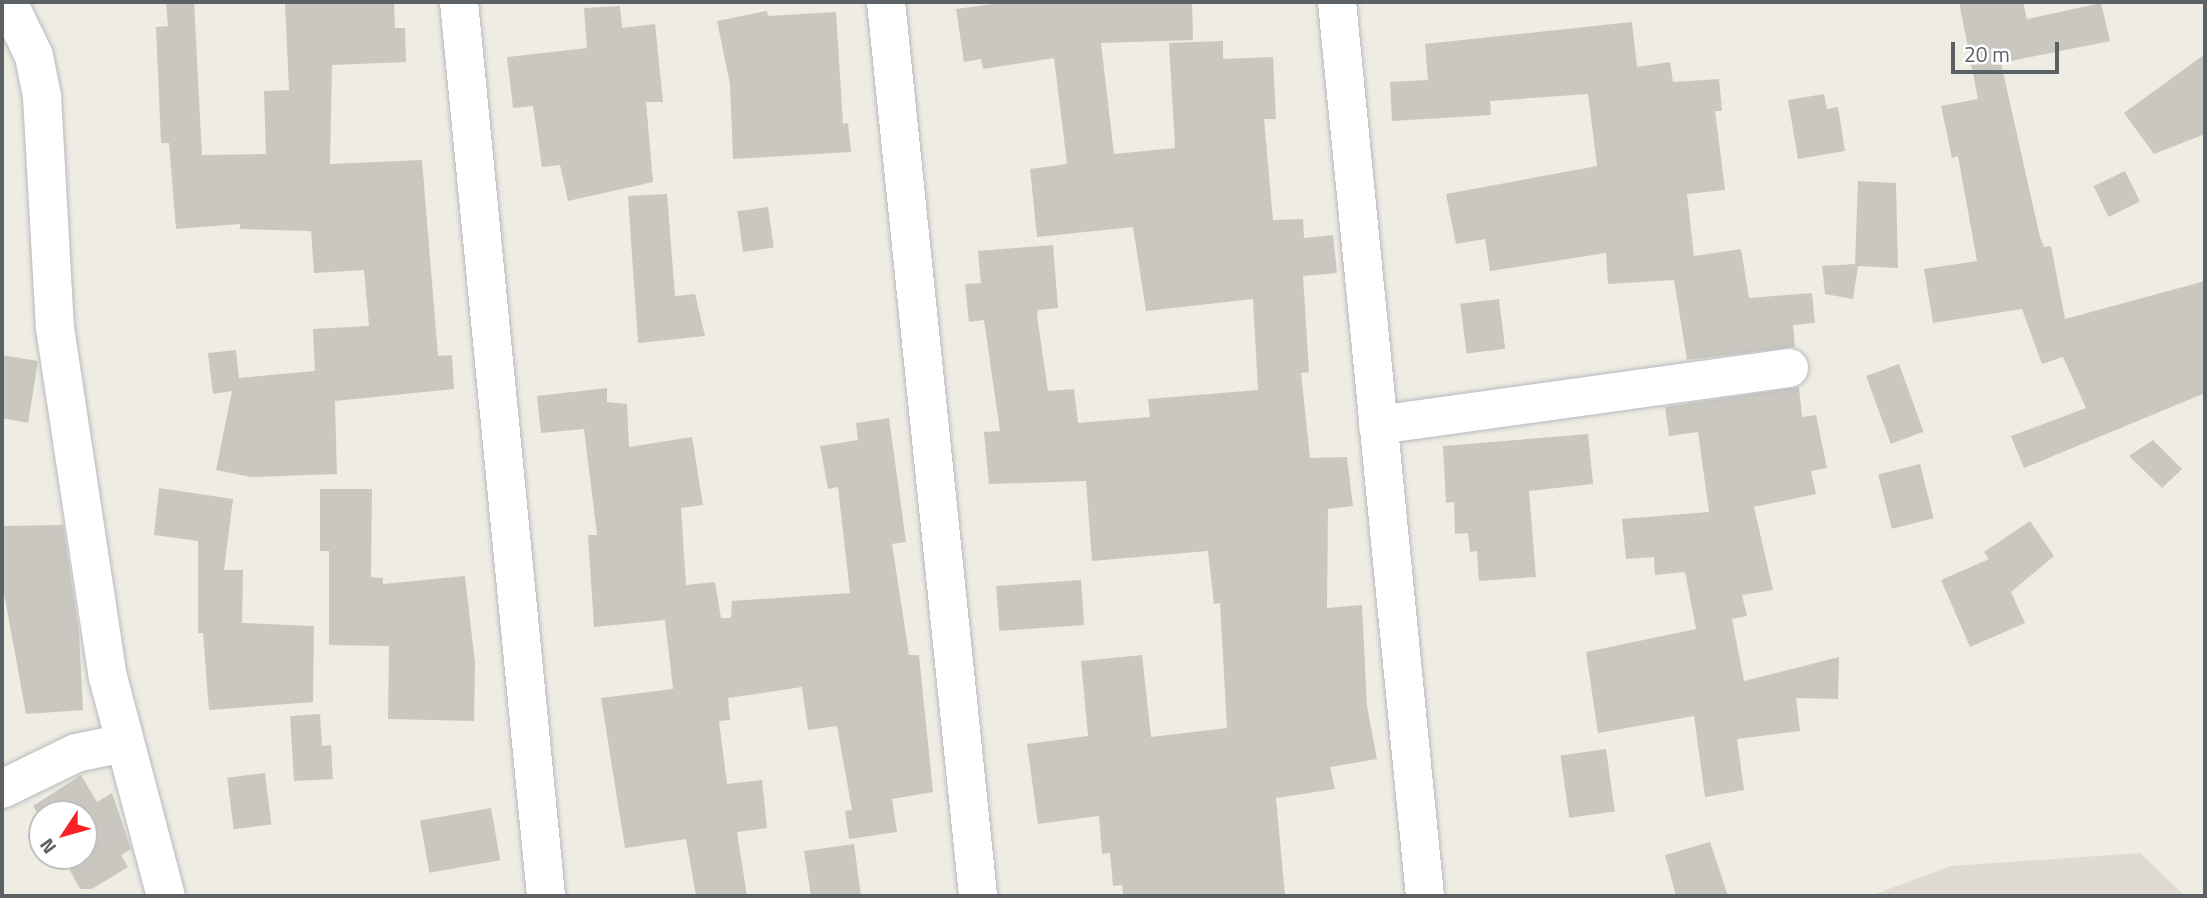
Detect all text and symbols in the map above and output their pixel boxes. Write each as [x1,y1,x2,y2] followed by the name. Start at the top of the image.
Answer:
[1955,28,2064,72] scale bar
[1964,38,2010,70] text: 20 m
[28,800,98,870] north arrow
[32,833,63,860] text: N

